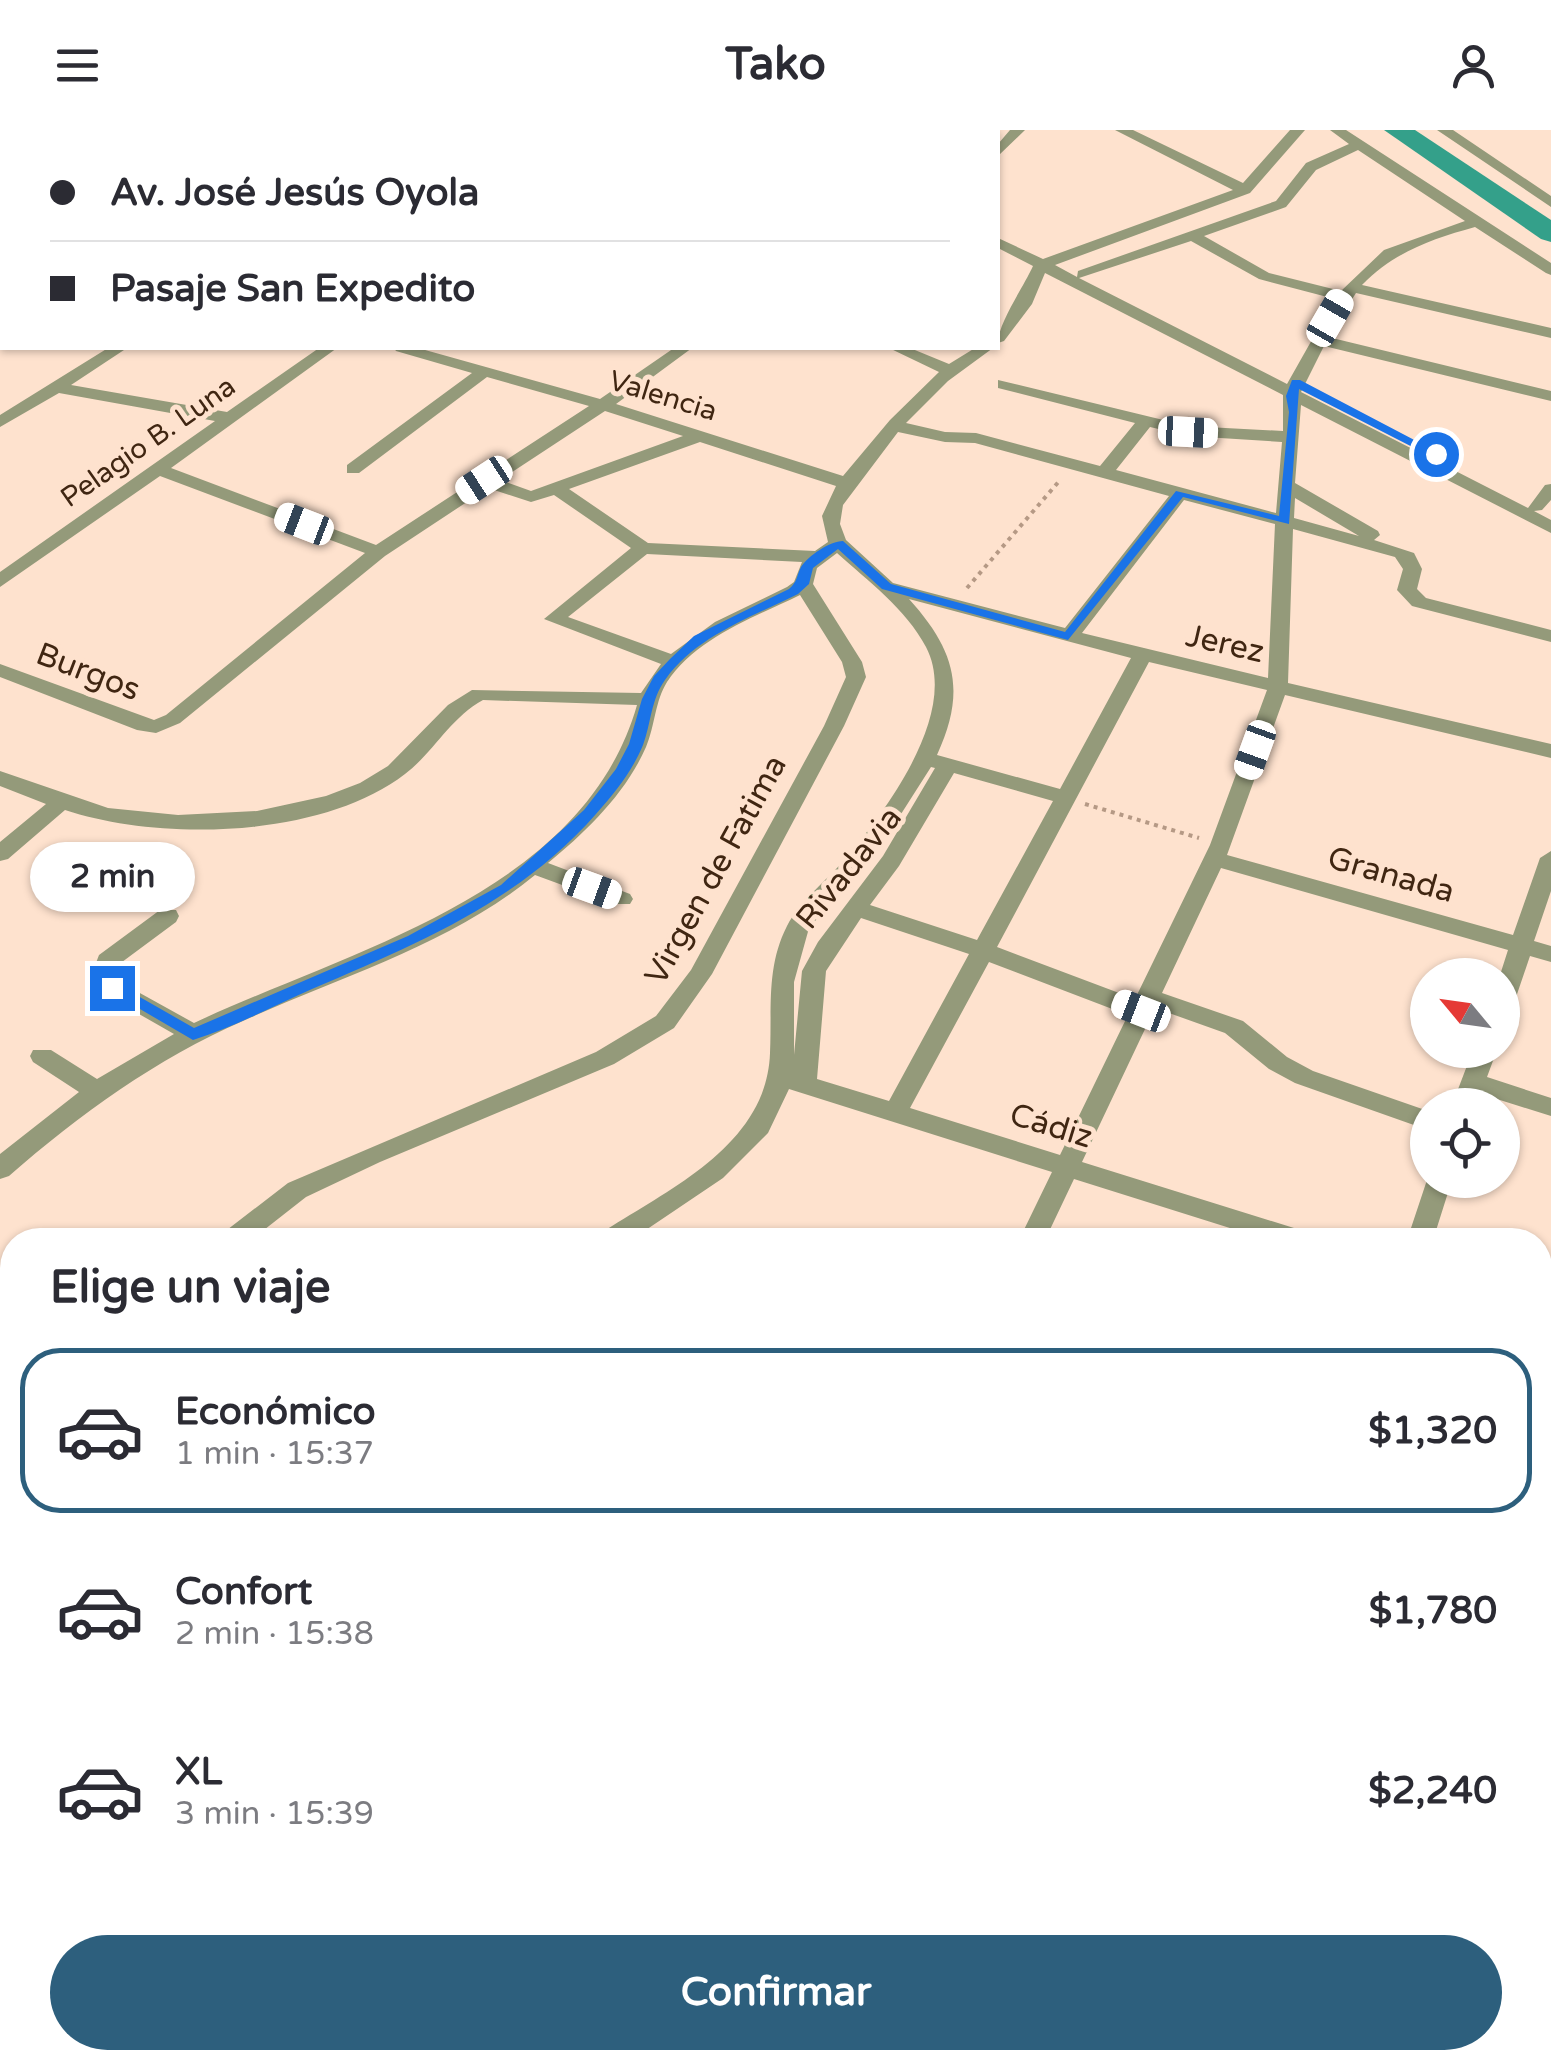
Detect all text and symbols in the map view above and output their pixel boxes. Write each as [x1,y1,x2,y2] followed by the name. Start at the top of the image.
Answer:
[50,38,105,93] icon: menu
[725,38,826,92] text: Tako
[1446,38,1501,93] icon: person
[110,170,479,216] text: Av. José Jesús Oyola
[110,266,475,312] text: Pasaje San Expedito
[1302,285,1358,351] car
[605,363,721,429] street label: Valencia
[54,369,242,515] street label: Pelagio B. Luna
[1157,415,1219,449] car
[1414,432,1459,477] route start
[451,451,517,509] car
[271,499,337,549] car
[1182,617,1268,671] street label: Jerez
[31,635,145,709] street label: Burgos
[1231,717,1279,783] car
[637,749,795,991] street label: Virgen de Fatima
[788,799,910,937] street label: Rivadavia
[1323,839,1459,911] street label: Granada
[29,843,194,913] callout: 2 min
[70,858,155,896] text: 2 min
[559,864,625,912] car
[1410,958,1520,1068] north arrow
[1410,958,1520,1198] map controls
[90,966,135,1011] route end
[1108,986,1174,1036] car
[1410,1088,1520,1198] button: locate
[1005,1096,1097,1156] street label: Cádiz
[50,1261,330,1315] text: Elige un viaje
[55,1386,145,1476] icon: car
[175,1389,376,1435] text: Económico
[1368,1408,1497,1454] text: $1,320
[175,1435,374,1473] text: 1 min · 15:37
[55,1566,145,1656] icon: car
[175,1569,312,1615] text: Confort
[1369,1588,1497,1634] text: $1,780
[175,1615,374,1653] text: 2 min · 15:38
[55,1746,145,1836] icon: car
[175,1749,222,1795] text: XL
[1368,1768,1497,1814] text: $2,240
[175,1795,374,1833] text: 3 min · 15:39
[50,1935,1502,2050] button: Confirmar

